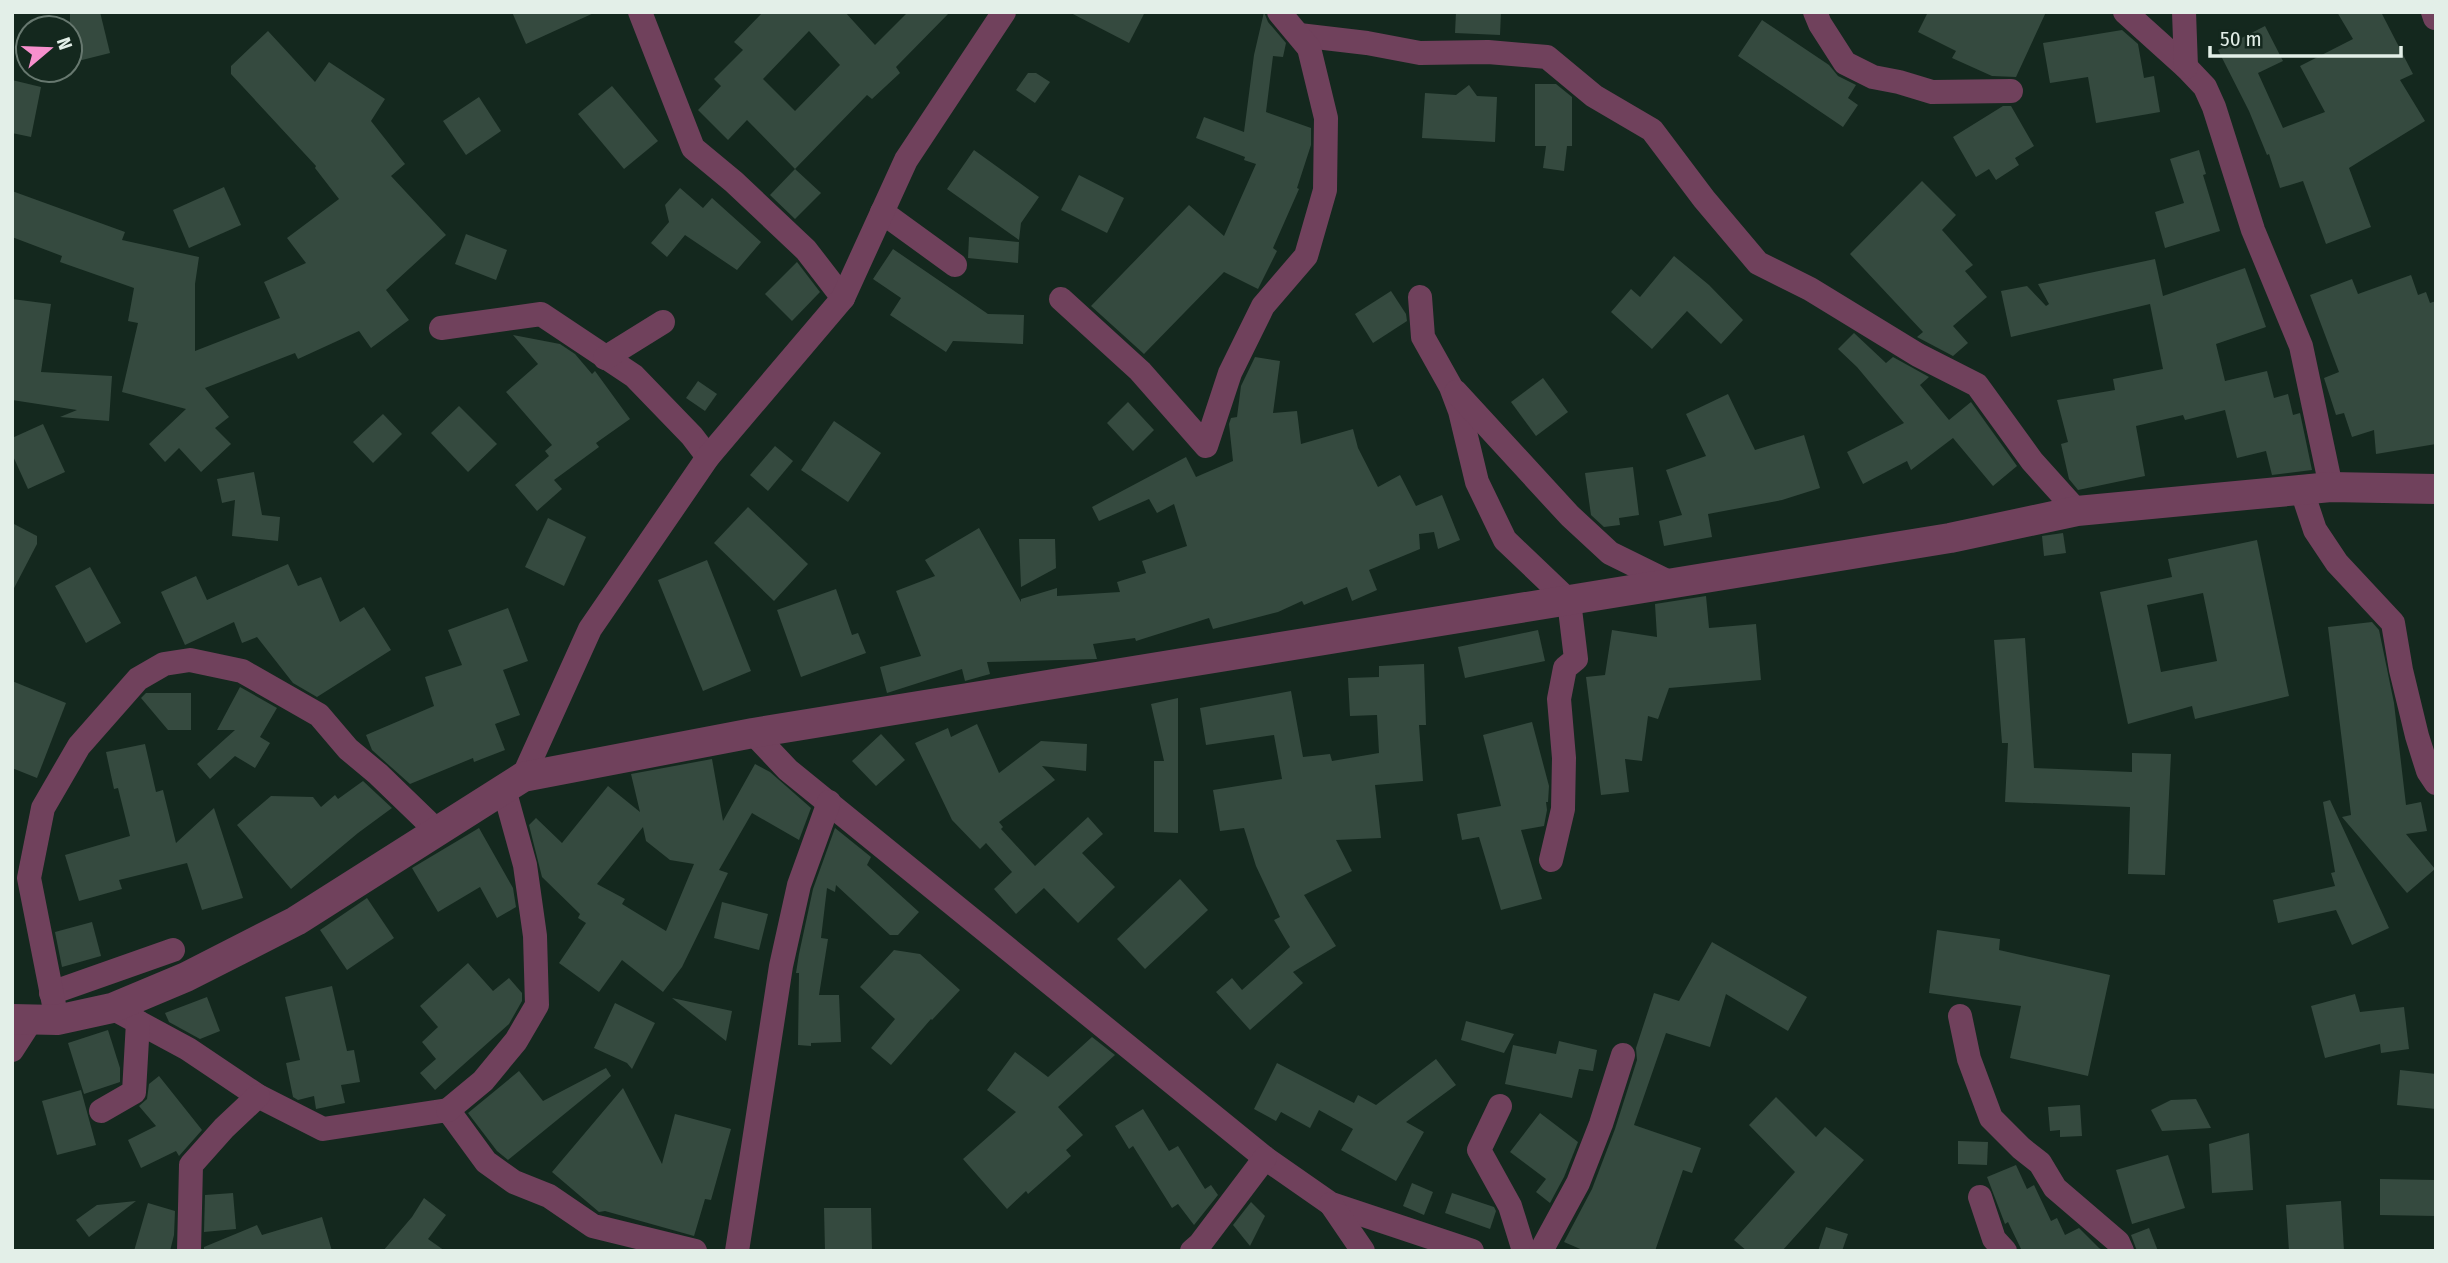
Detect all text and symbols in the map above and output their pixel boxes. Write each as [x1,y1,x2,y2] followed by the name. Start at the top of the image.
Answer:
[14,14,84,84] north arrow
[2210,14,2401,58] scale bar
[2220,26,2262,52] text: 50 m
[52,34,77,53] text: N

